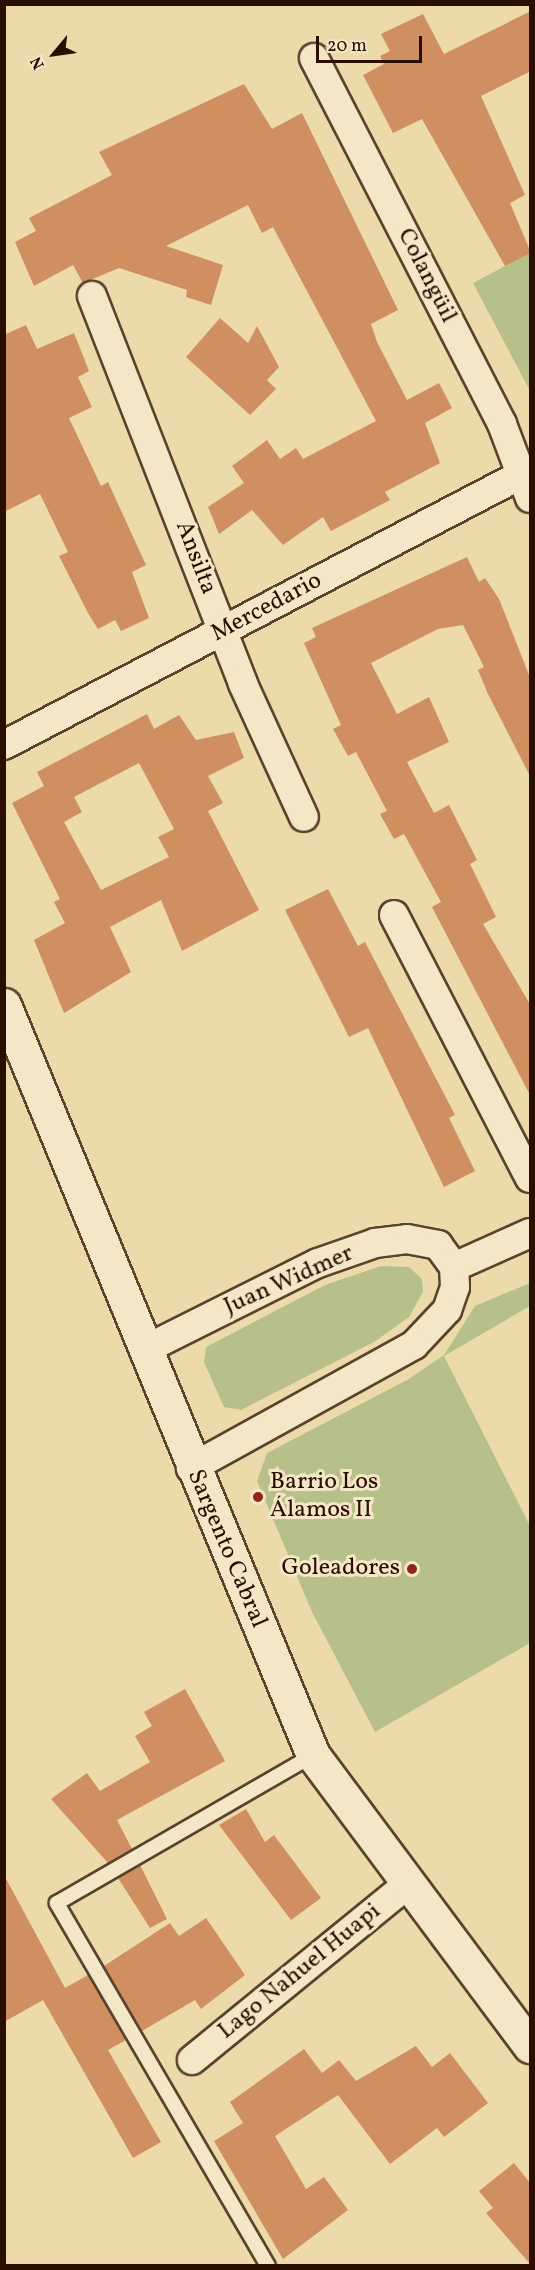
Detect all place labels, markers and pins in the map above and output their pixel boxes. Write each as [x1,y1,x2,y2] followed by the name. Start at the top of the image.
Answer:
[270,1469,378,1525] place label: Barrio Los Álamos II
[251,1490,265,1504] marker: Barrio Los Álamos II
[281,1555,400,1583] place label: Goleadores
[405,1562,419,1576] marker: Goleadores

